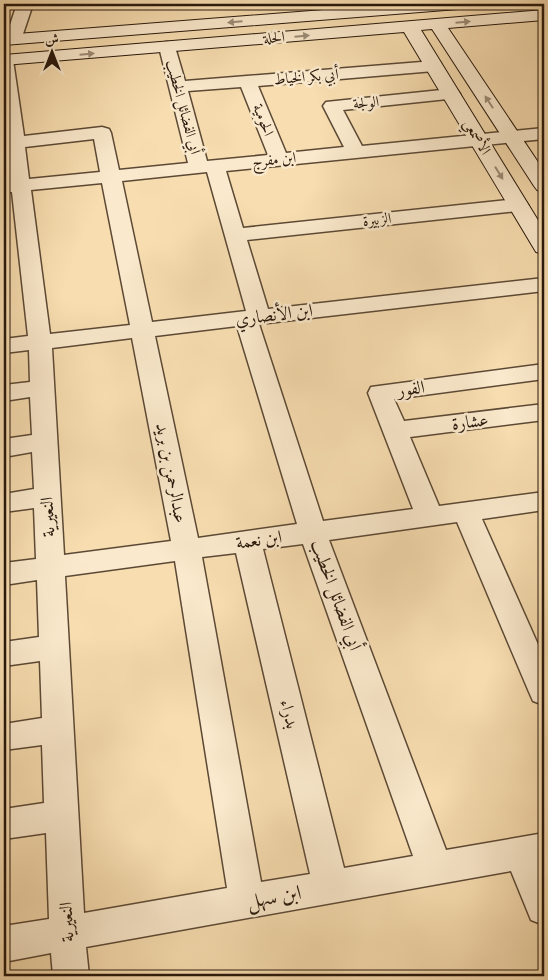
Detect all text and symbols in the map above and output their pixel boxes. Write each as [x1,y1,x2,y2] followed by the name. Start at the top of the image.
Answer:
[227,18,243,26] one-way arrow
[456,18,472,26] one-way arrow
[28,28,78,78] north arrow
[261,28,286,48] street label: الحلة
[45,31,59,48] text: ش
[294,32,310,40] one-way arrow
[80,49,96,57] one-way arrow
[159,57,207,157] street label: أبي الفضائل الخطيب
[272,63,340,91] street label: أبي بكر الخياط
[352,92,380,114] street label: الولجة
[484,95,494,108] one-way arrow
[248,101,278,139] street label: الحومية
[456,115,497,160] street label: الأصمعي
[251,148,297,175] street label: ابن مفرج
[495,167,504,180] one-way arrow
[362,209,392,231] street label: الزبيرة
[234,297,315,334] street label: ابن الأنصاري
[394,376,426,403] street label: الفور
[450,408,490,436] street label: عشارة
[150,421,192,525] street label: عبدالرحمن بن بريد
[35,496,61,538] street label: النعيرية
[234,525,284,555] street label: ابن نعمة
[302,536,369,655] street label: أبي الفضائل الخطيب
[274,697,304,731] street label: بدراء
[245,879,304,916] street label: ابن سهل
[54,901,80,943] street label: النعيرية

